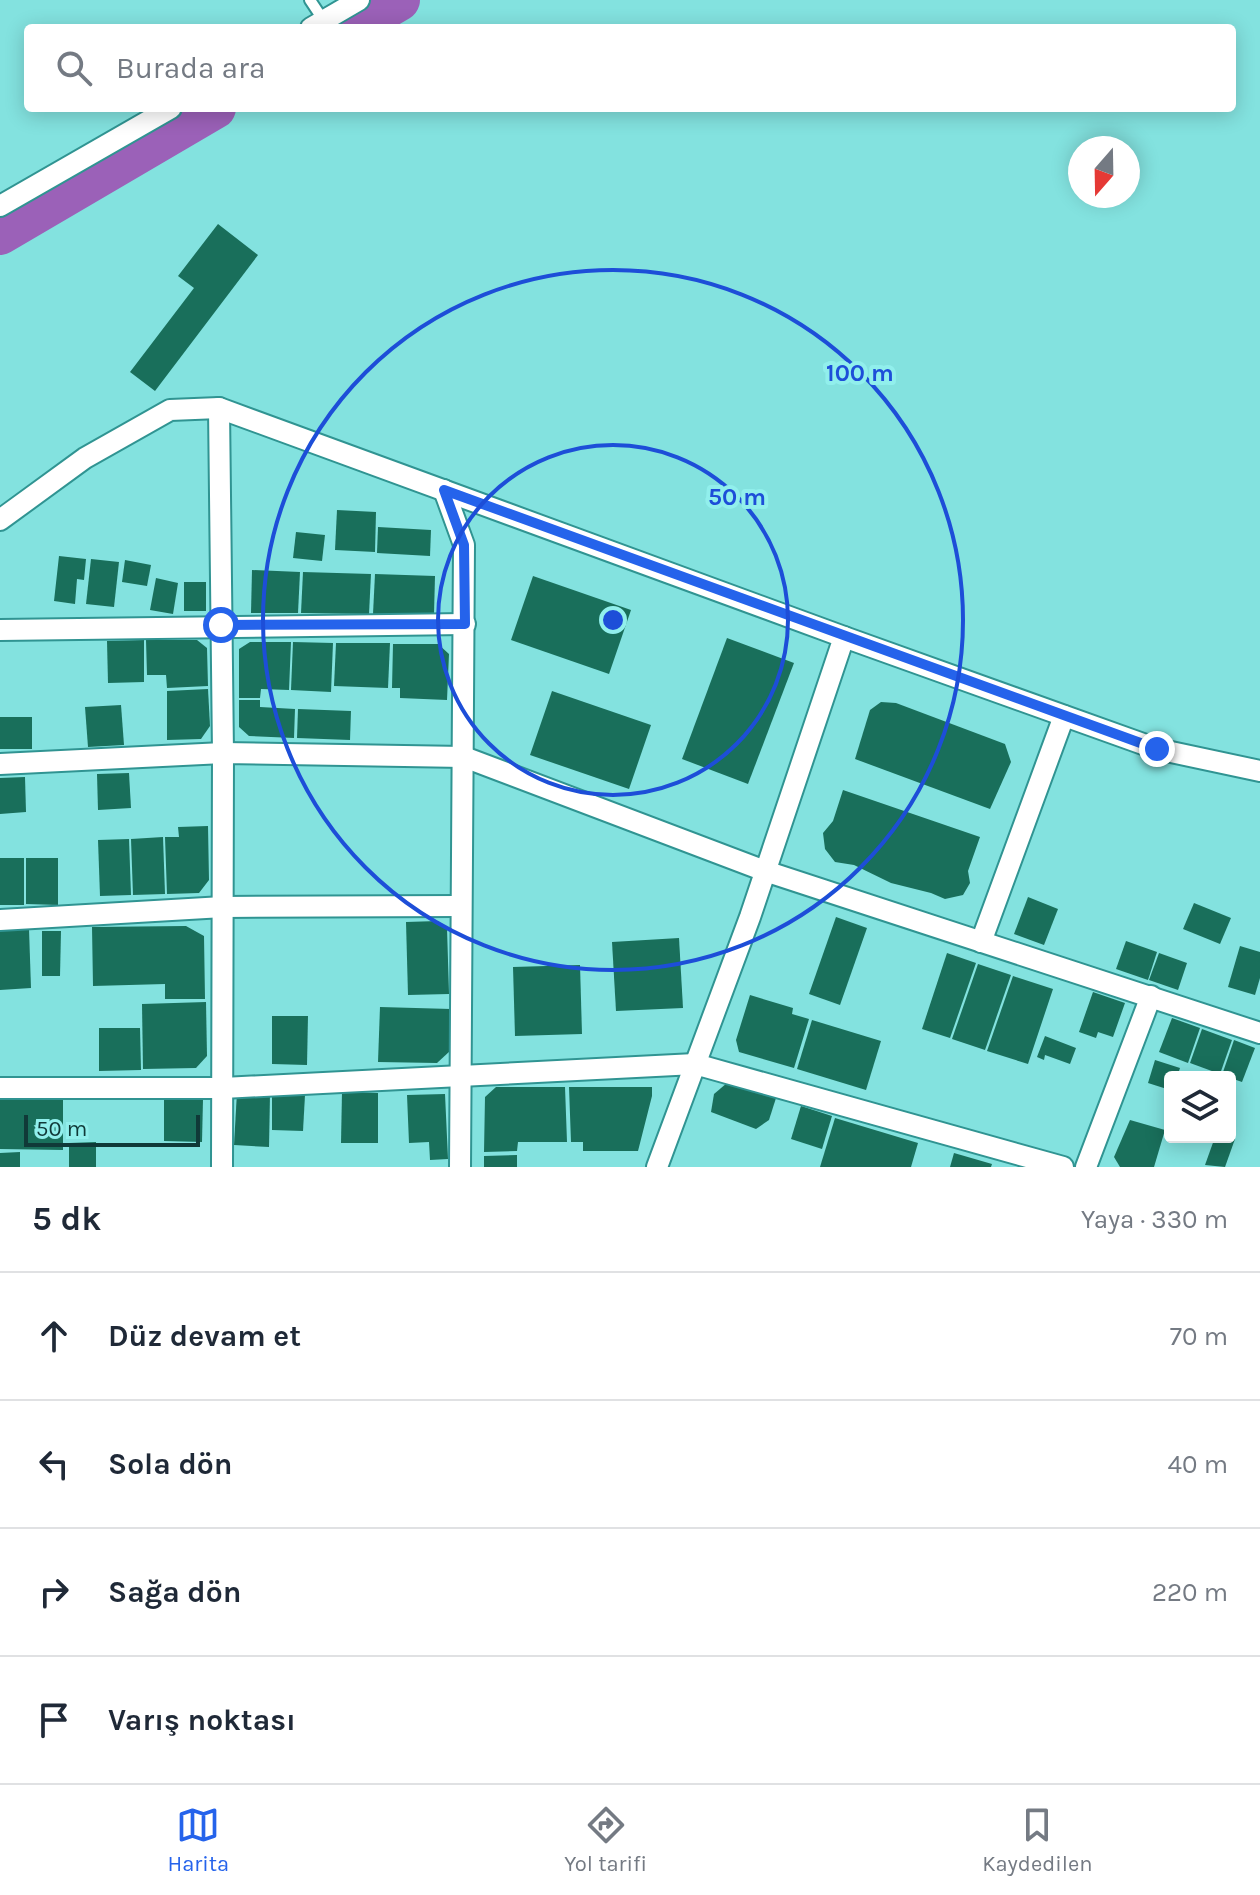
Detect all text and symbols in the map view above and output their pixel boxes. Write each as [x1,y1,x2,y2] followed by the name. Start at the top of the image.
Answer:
[24,24,1236,112] search box
[52,46,96,90] icon: search
[116,50,265,86] text: Burada ara
[1068,136,1140,208] north arrow
[826,359,894,387] text: 100 m
[708,483,766,511] text: 50 m
[599,606,627,634] centre of rings
[203,607,239,643] route start
[1139,731,1175,767] route end
[1164,1071,1236,1143] map controls
[1164,1071,1236,1143] button: layers
[24,1111,200,1147] scale bar
[36,1116,87,1142] text: 50 m
[32,1199,101,1239] text: 5 dk
[1081,1204,1228,1235] text: Yaya · 330 m
[32,1314,76,1358] icon: ahead
[108,1318,301,1354] text: Düz devam et
[1170,1321,1228,1352] text: 70 m
[32,1442,76,1486] icon: left
[108,1446,232,1482] text: Sola dön
[1168,1449,1228,1480] text: 40 m
[32,1570,76,1614] icon: right
[108,1574,241,1610] text: Sağa dön
[1152,1577,1228,1608] text: 220 m
[32,1698,76,1742] icon: arrive
[108,1702,296,1738] text: Varış noktası
[167,1803,229,1877] tab: Harita
[564,1803,647,1877] tab: Yol tarifi
[982,1803,1093,1877] tab: Kaydedilen

